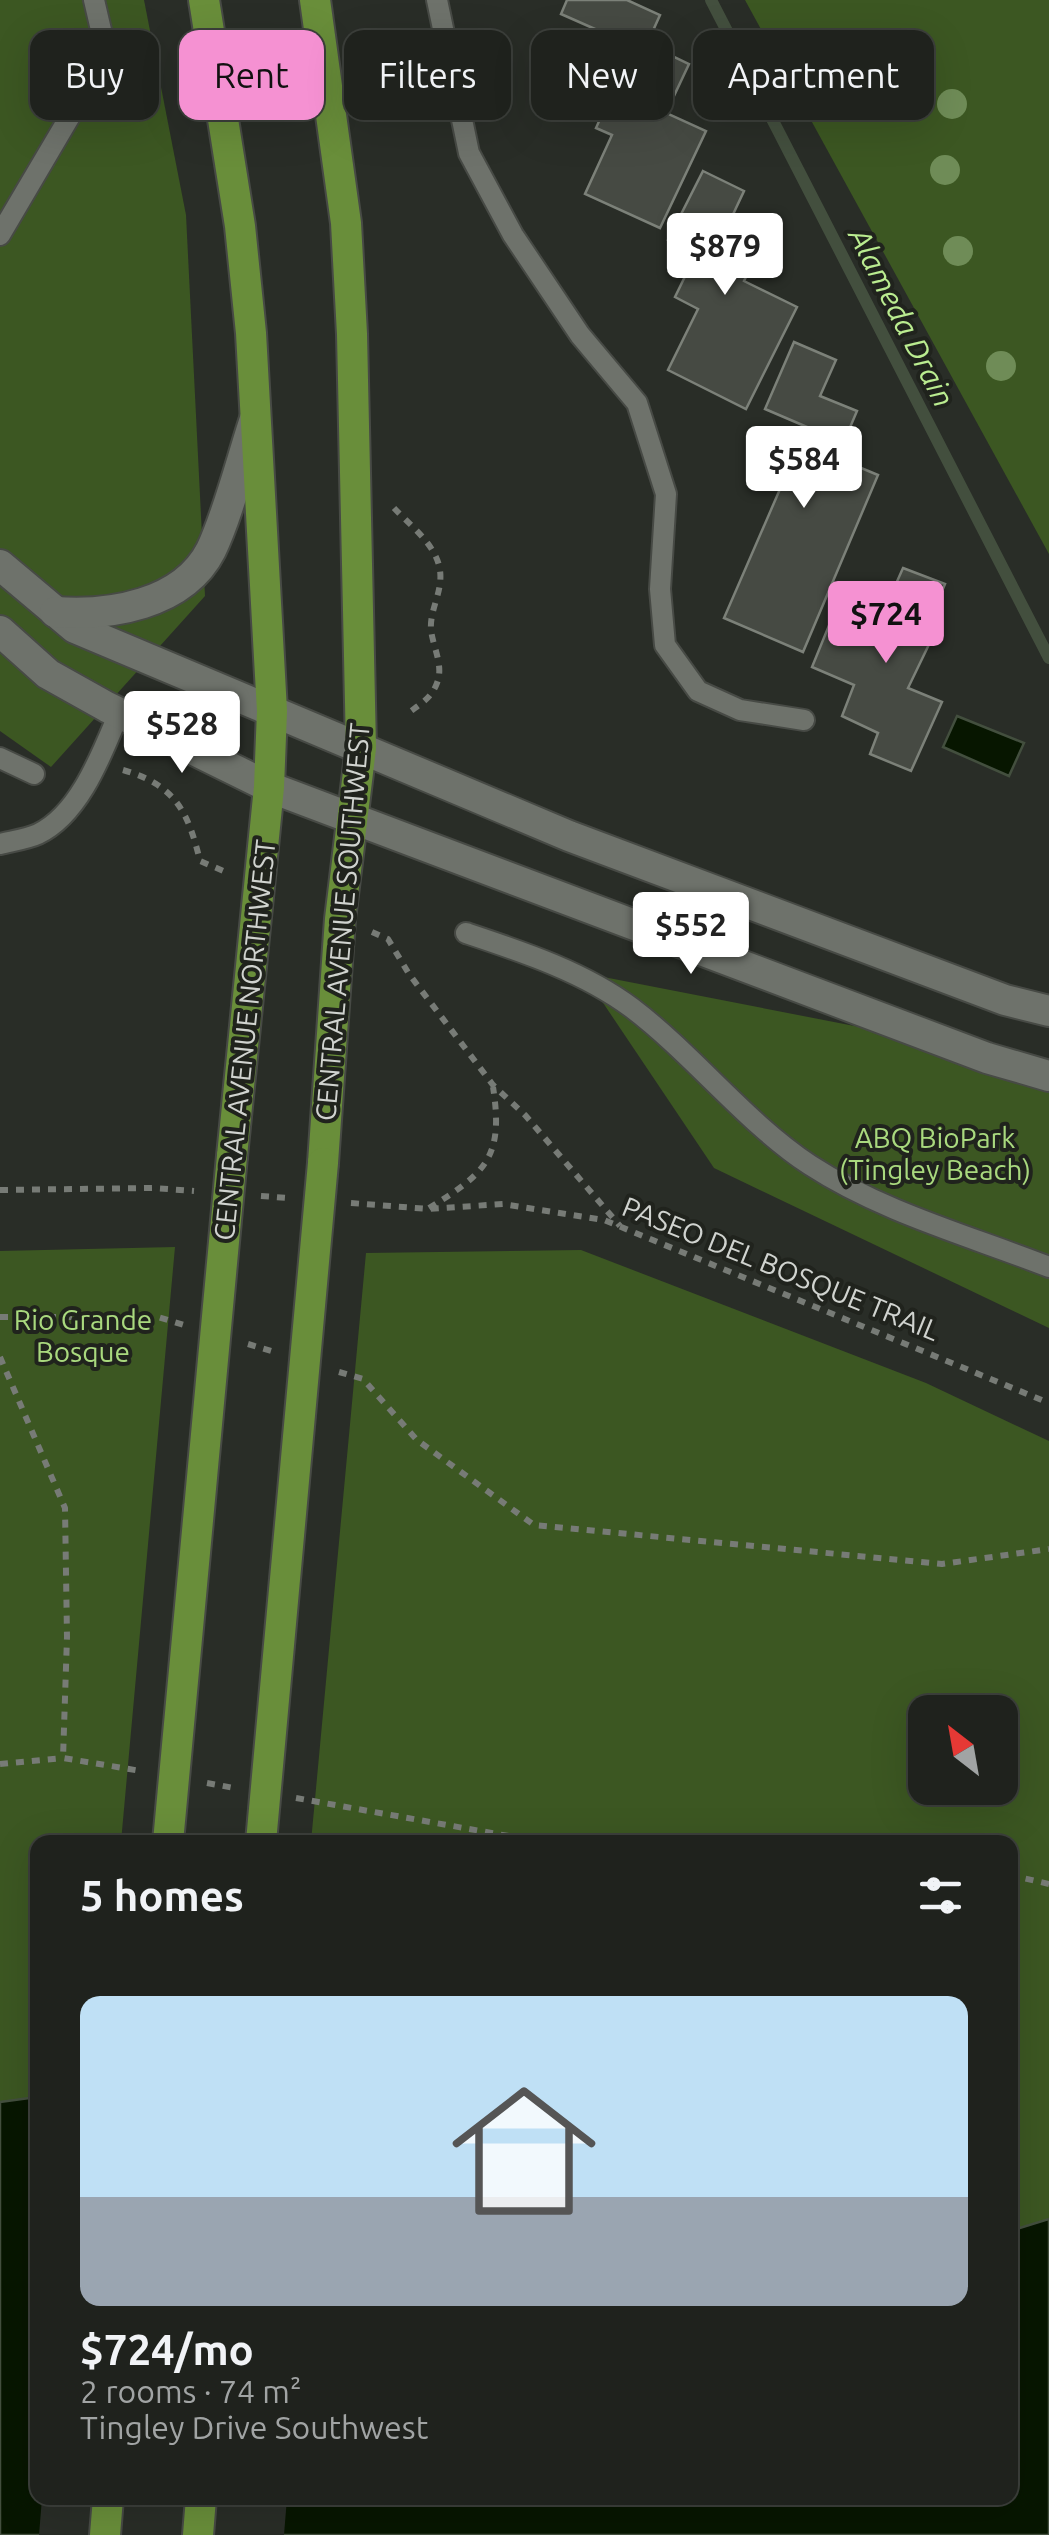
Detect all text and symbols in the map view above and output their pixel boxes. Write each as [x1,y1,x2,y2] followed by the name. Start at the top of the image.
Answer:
[30,30,159,120] chip: Buy
[179,30,324,120] chip: Rent
[344,30,511,120] chip: Filters
[531,30,673,120] chip: New
[693,30,934,120] chip: Apartment
[666,213,784,298] pin: $879
[841,220,962,412] water label: Alameda Drain
[689,227,761,263] text: $879
[745,426,863,511] pin: $584
[768,440,840,476] text: $584
[827,581,945,666] pin: $724
[850,595,922,631] text: $724
[123,691,241,776] pin: $528
[146,705,218,741] text: $528
[309,721,375,1122] street label: CENTRAL AVENUE SOUTHWEST
[208,838,281,1242] street label: CENTRAL AVENUE NORTHWEST
[632,892,750,977] pin: $552
[655,906,727,942] text: $552
[839,1122,1031,1186] park label: ABQ BioPark (Tingley Beach)
[618,1190,944,1346] street label: PASEO DEL BOSQUE TRAIL
[14,1304,152,1367] park label: Rio Grande Bosque
[908,1695,1018,1805] north arrow
[908,1695,1018,1805] map controls
[913,1868,968,1923] icon: filters
[80,1872,244,1919] text: 5 homes
[434,2061,614,2241] icon: home
[80,2326,254,2373] text: $724/mo
[80,2373,301,2409] text: 2 rooms · 74 m²
[80,2409,428,2445] text: Tingley Drive Southwest

